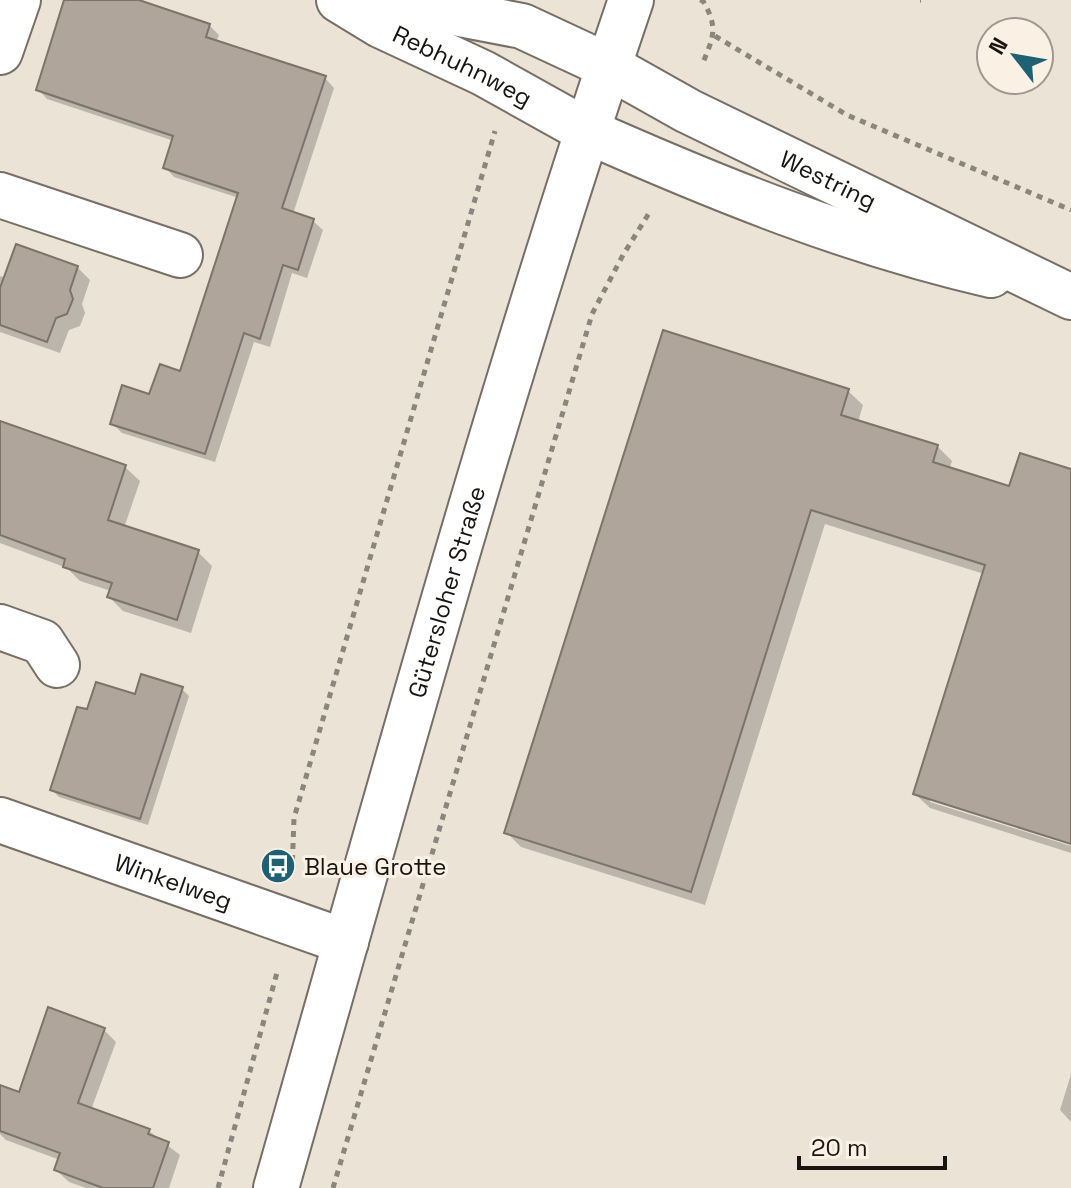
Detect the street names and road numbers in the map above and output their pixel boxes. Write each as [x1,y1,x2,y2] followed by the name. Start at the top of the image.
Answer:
[388,18,538,113] street label: Rebhuhnweg
[775,143,882,216] street label: Westring
[401,482,492,701] street label: Gütersloher Straße
[111,846,237,916] street label: Winkelweg

